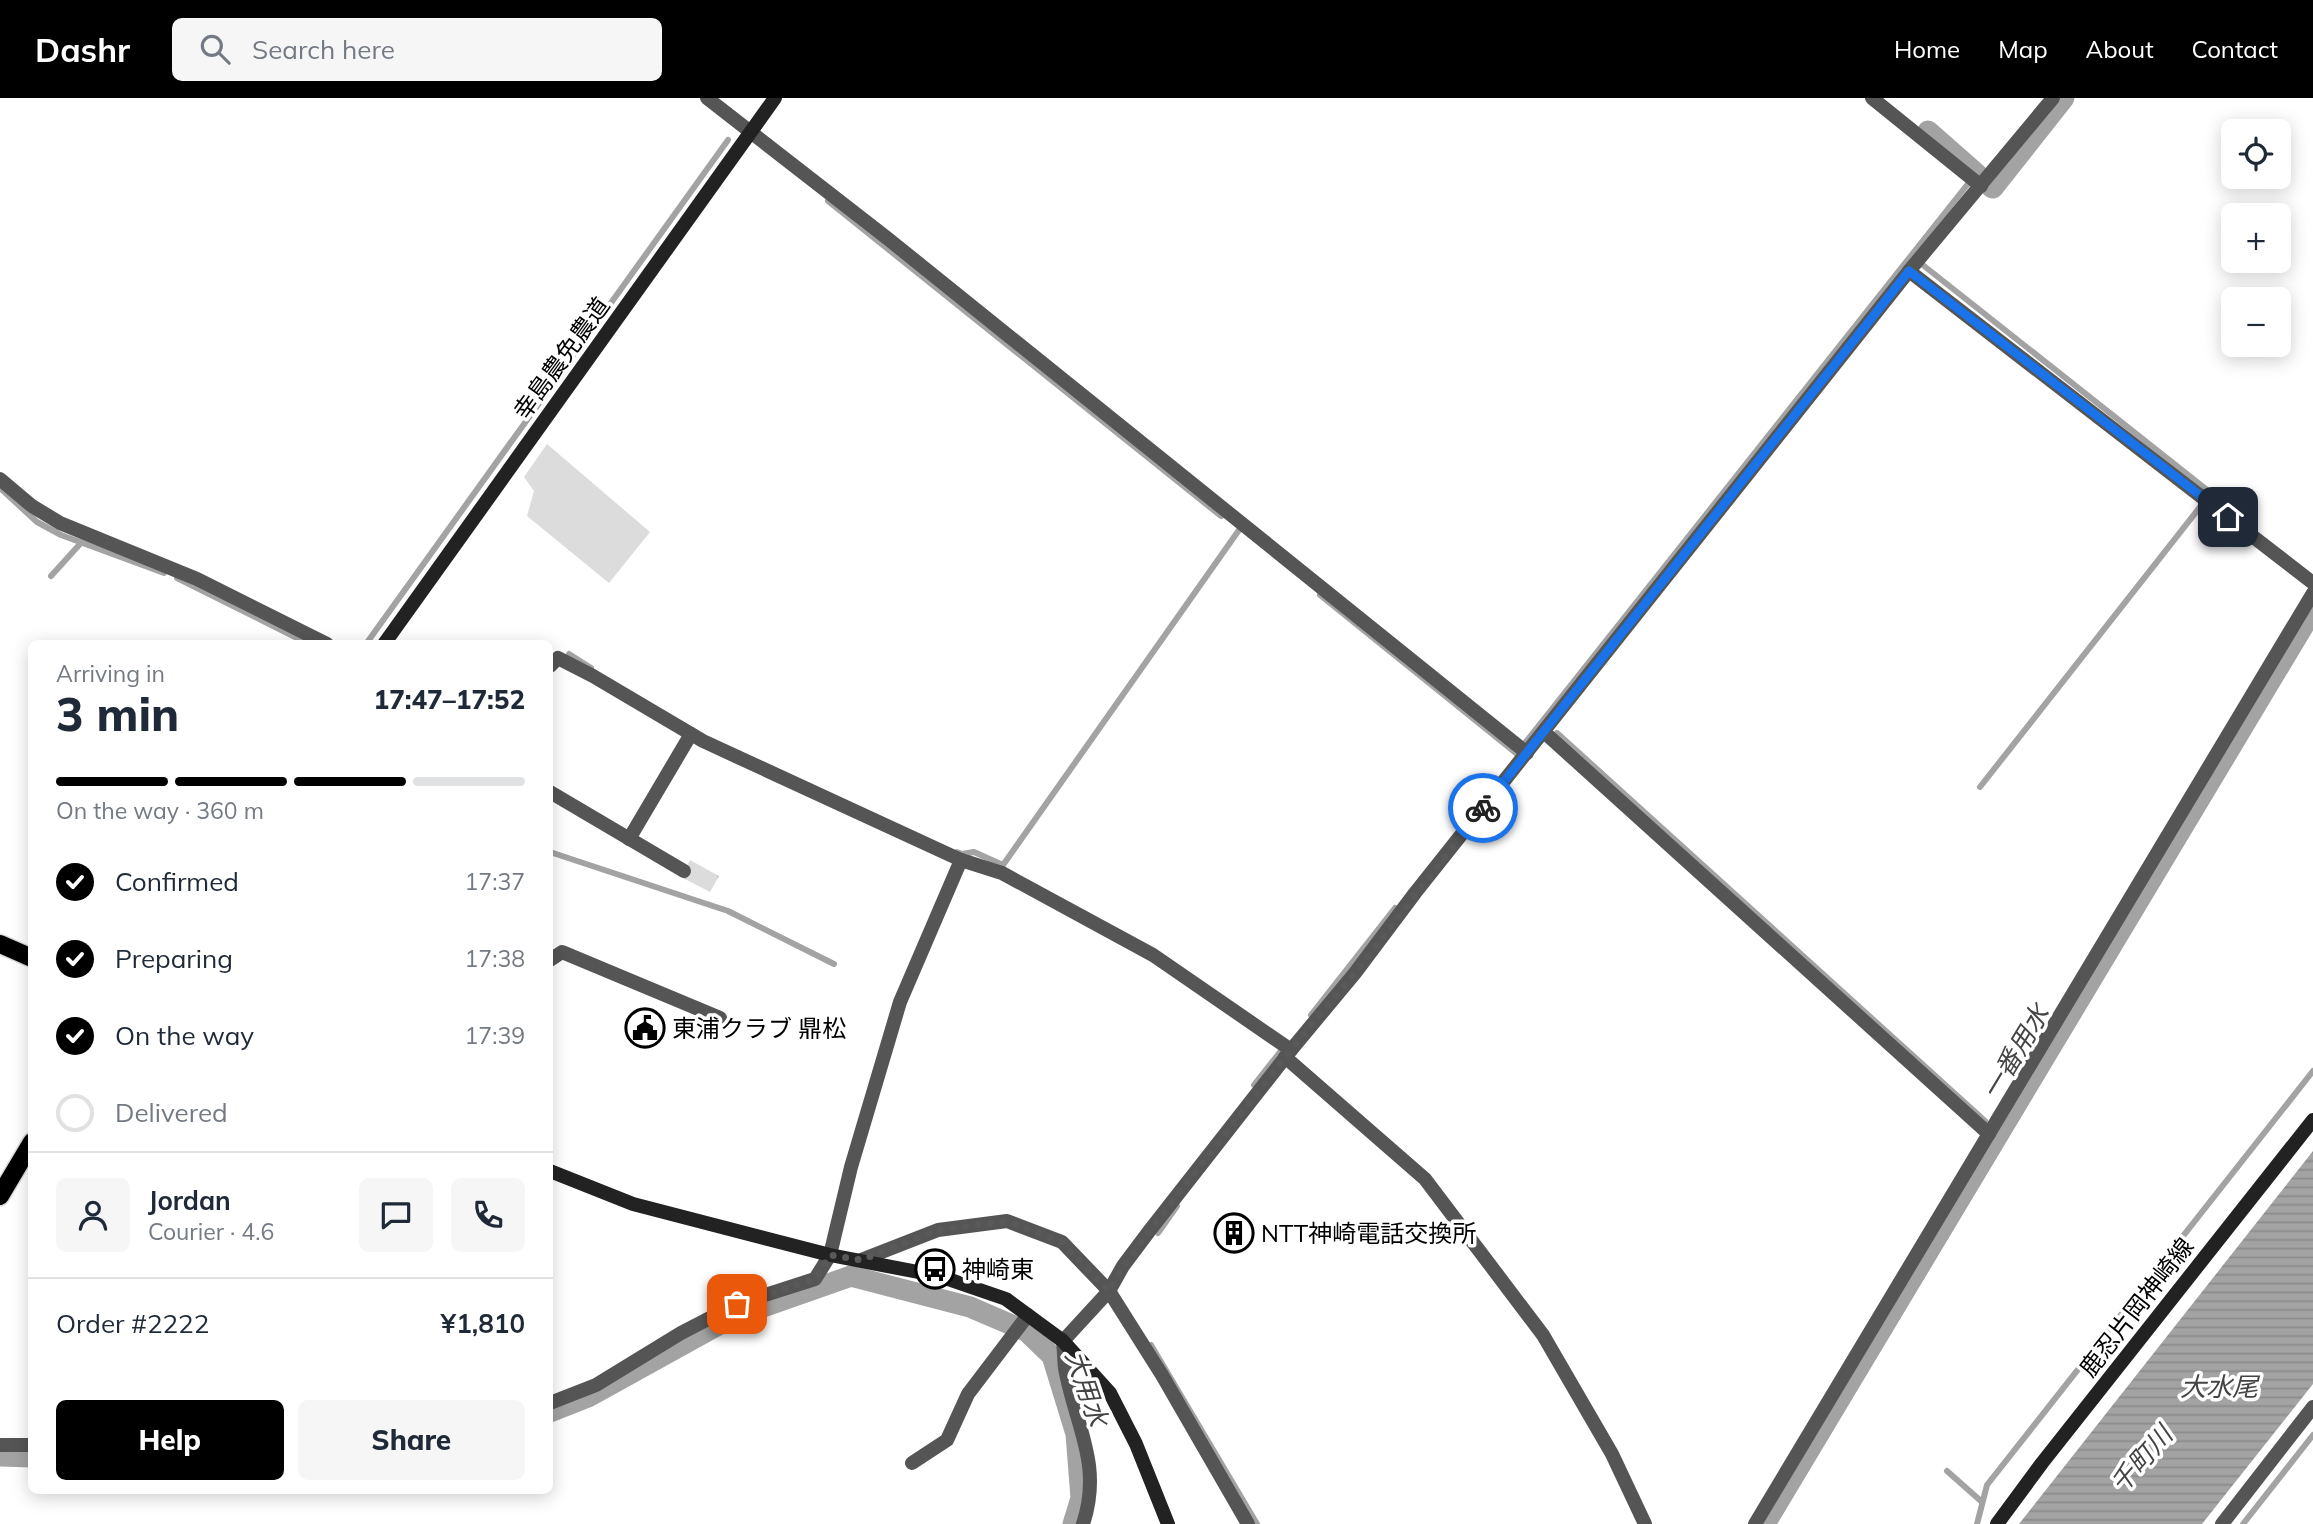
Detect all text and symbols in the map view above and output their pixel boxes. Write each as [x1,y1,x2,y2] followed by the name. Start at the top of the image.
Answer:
[172,18,662,81] search box
[35,29,130,70] text: Dashr
[196,30,234,68] icon: search
[252,33,395,66] text: Search here
[1894,34,1960,64] text: Home
[1998,34,2048,64] text: Map
[2086,34,2154,64] text: About
[2192,34,2278,64] text: Contact
[2221,119,2291,357] map controls
[2221,119,2291,189] button: locate
[2221,203,2291,273] button: +
[2221,287,2291,357] button: −
[507,291,615,425] street label: 幸島農免農道
[2198,487,2258,547] pin
[2209,498,2247,536] icon: home
[56,659,165,688] text: Arriving in
[374,683,525,716] text: 17:47–17:52
[56,685,179,743] text: 3 min
[1448,773,1518,843] courier
[1464,789,1502,827] icon: bike
[56,796,264,825] text: On the way · 360 m
[56,863,94,901] icon: check
[115,865,239,898] text: Confirmed
[465,867,525,896] text: 17:37
[56,940,94,978] icon: check
[115,942,233,975] text: Preparing
[465,944,525,973] text: 17:38
[1974,996,2057,1105] water label: 一番用水
[624,1007,666,1049] public building icon: 東浦クラブ 鼎松
[672,1013,846,1043] place label: 東浦クラブ 鼎松
[56,1017,94,1055] icon: check
[115,1019,254,1052] text: On the way
[465,1021,525,1050] text: 17:39
[115,1096,228,1129] text: Delivered
[56,1178,130,1252] button: person
[359,1178,433,1252] button: chat
[451,1178,525,1252] button: phone
[148,1184,231,1217] text: Jordan
[1213,1212,1255,1254] building icon: NTT神崎電話交換所
[148,1217,274,1246] text: Courier · 4.6
[1261,1218,1476,1248] place label: NTT神崎電話交換所
[2072,1232,2200,1382] street label: 鹿忍片岡神崎線
[914,1248,956,1290] bus stop icon: 神崎東
[962,1254,1034,1284] place label: 神崎東
[707,1274,767,1334] pin
[718,1285,756,1323] icon: bag
[56,1307,209,1340] text: Order #2222
[441,1307,525,1340] text: ¥1,810
[1059,1346,1116,1433] water label: 大用水
[2180,1370,2261,1403] water label: 大水尾
[56,1400,284,1480] button: Help
[298,1400,525,1480] button: Share
[2103,1416,2181,1499] water label: 千町川

